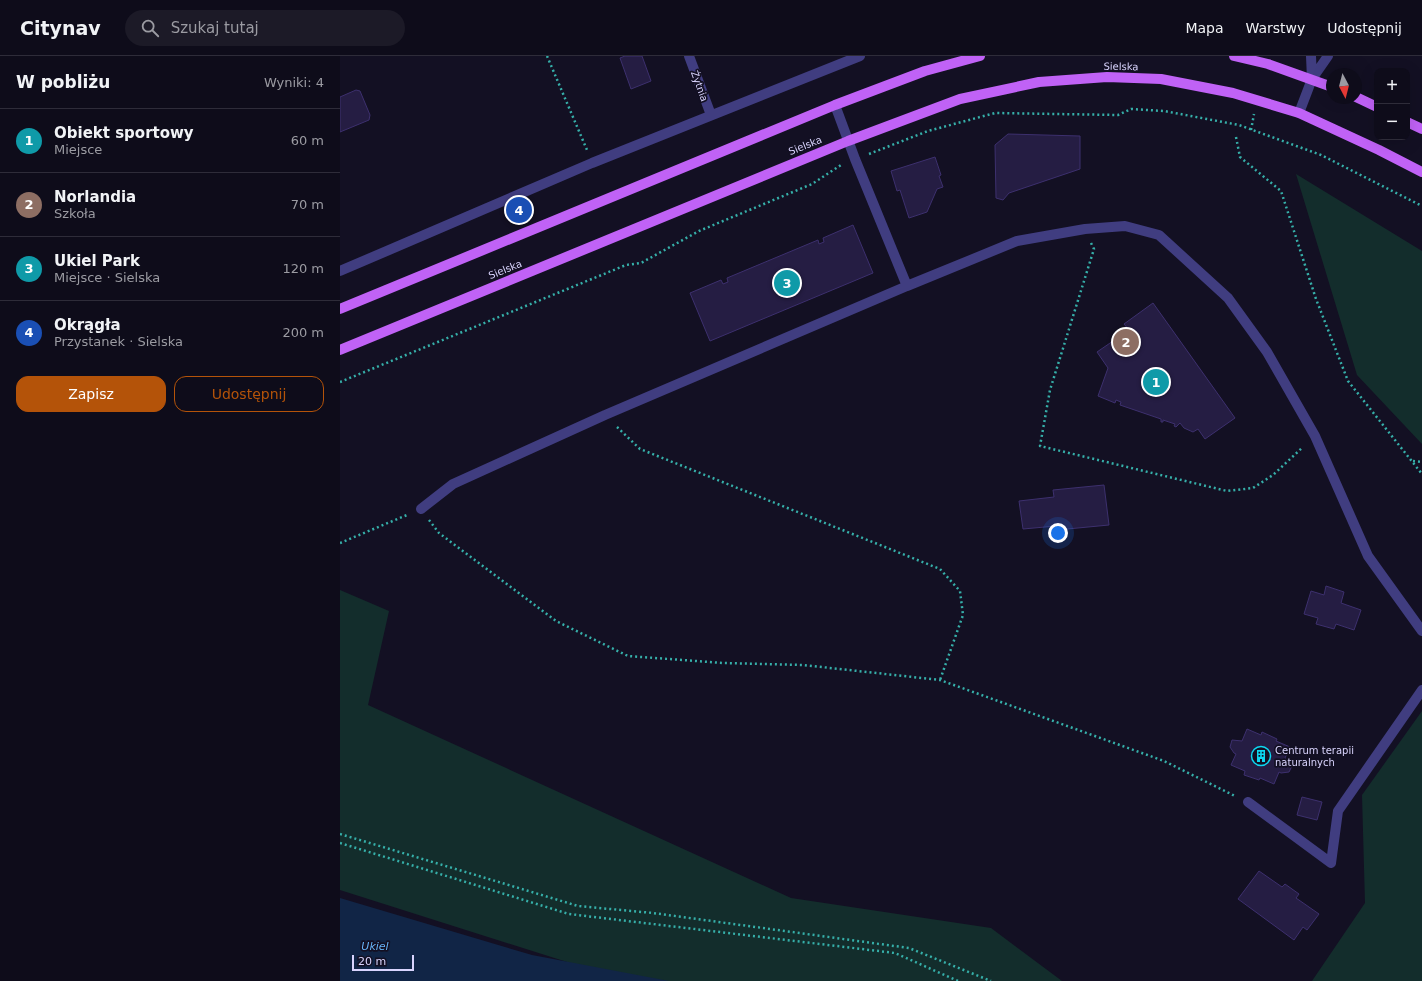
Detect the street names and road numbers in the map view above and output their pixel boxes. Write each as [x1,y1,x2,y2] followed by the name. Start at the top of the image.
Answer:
[1103,61,1139,72] street label: Sielska
[689,69,711,103] street label: Żytnia
[787,134,823,157] street label: Sielska
[487,258,523,281] street label: Sielska

